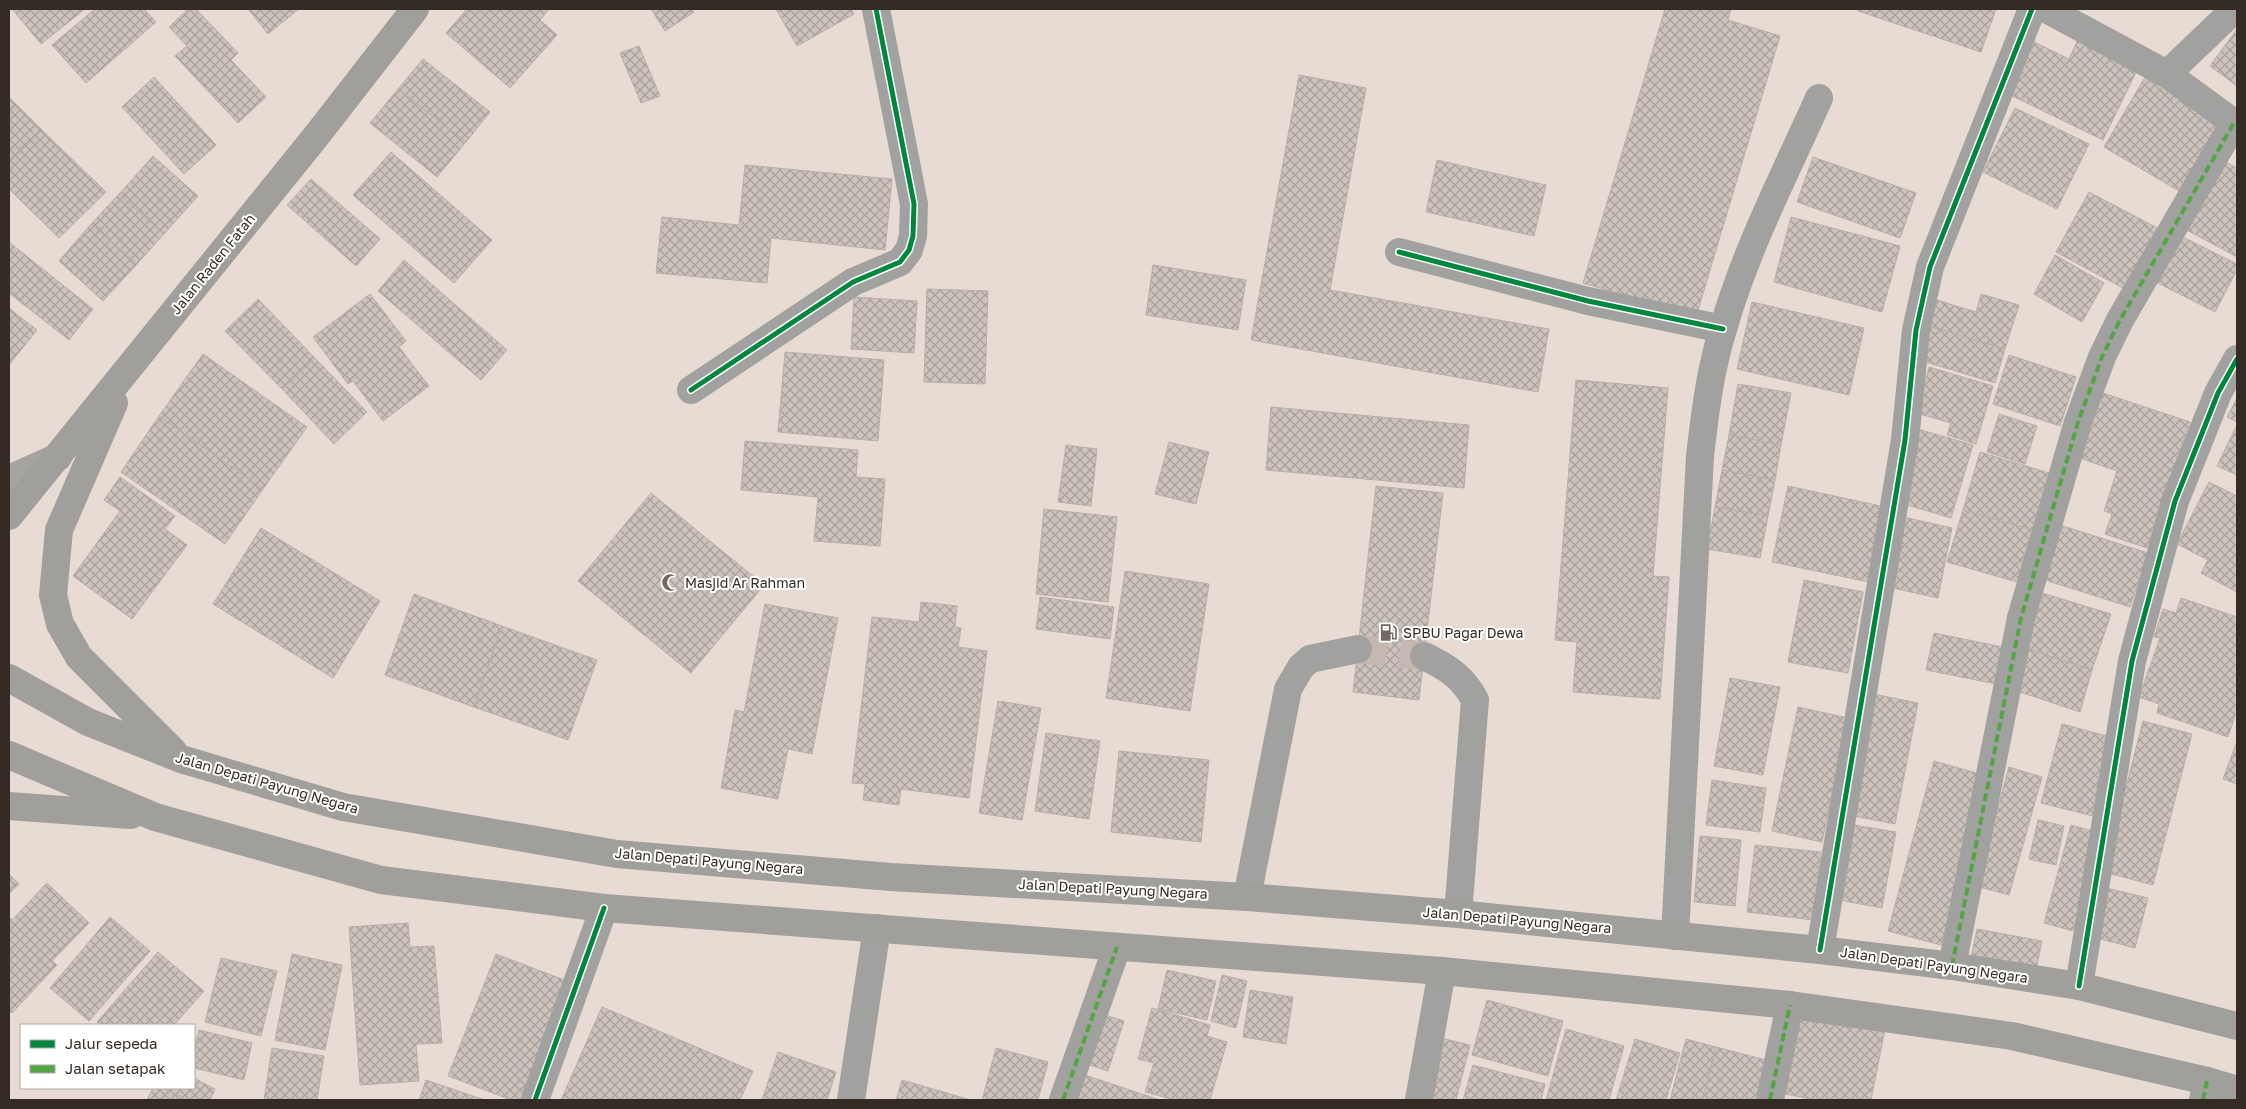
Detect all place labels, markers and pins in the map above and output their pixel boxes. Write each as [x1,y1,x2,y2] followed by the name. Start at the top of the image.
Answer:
[661,573,681,593] mosque icon: Masjid Ar Rahman
[685,574,805,591] place label: Masjid Ar Rahman
[1379,623,1399,643] fuel station icon: SPBU Pagar Dewa
[1403,624,1523,641] place label: SPBU Pagar Dewa

